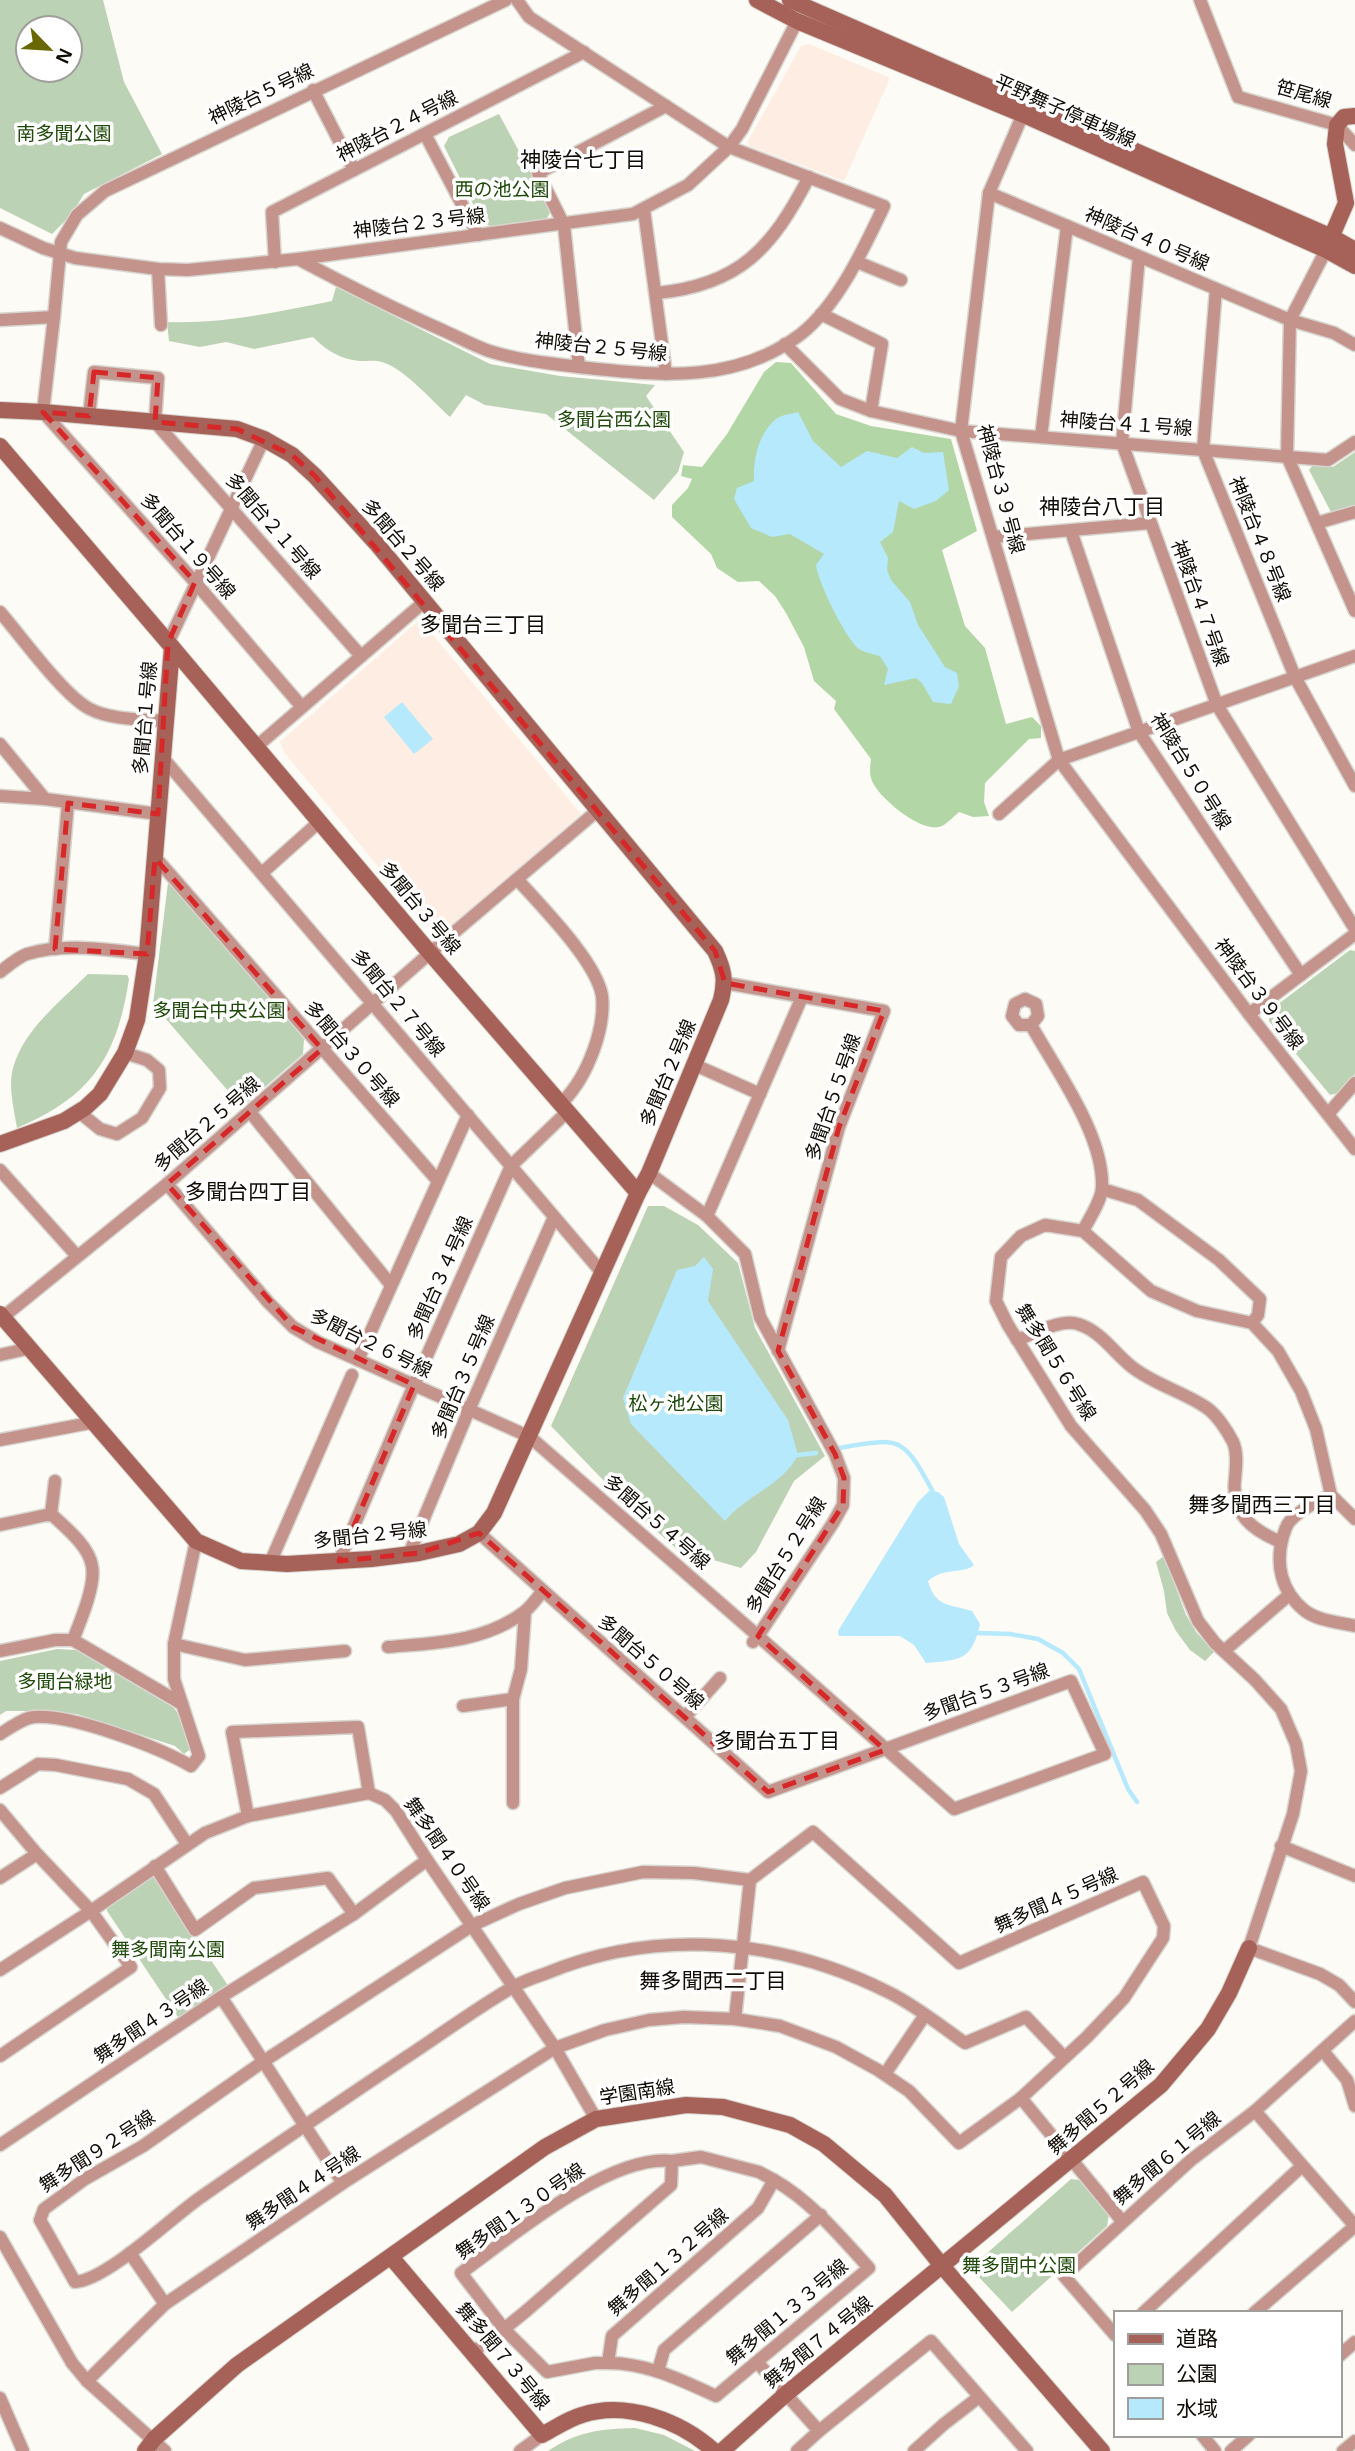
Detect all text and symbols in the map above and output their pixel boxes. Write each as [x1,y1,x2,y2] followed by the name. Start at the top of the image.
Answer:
[14,14,84,84] north arrow
[52,45,76,67] text: N
[205,60,317,128] street label: 神陵台５号線
[991,70,1139,152] street label: 平野舞子停車場線
[1274,76,1334,112] street label: 笹尾線
[333,86,461,166] street label: 神陵台２４号線
[16,123,112,144] park label: 南多聞公園
[520,148,646,171] district label: 神陵台七丁目
[454,179,550,200] park label: 西の池公園
[1082,203,1212,275] street label: 神陵台４０号線
[352,204,486,242] street label: 神陵台２３号線
[534,330,668,364] street label: 神陵台２５号線
[557,409,671,430] park label: 多聞台西公園
[1059,409,1193,439] street label: 神陵台４１号線
[974,422,1028,556] street label: 神陵台３９号線
[221,469,325,583] street label: 多聞台２１号線
[1225,473,1295,605] street label: 神陵台４８号線
[136,489,240,603] street label: 多聞台１９号線
[358,495,448,595] street label: 多聞台２号線
[1039,495,1165,518] district label: 神陵台八丁目
[1167,537,1233,669] street label: 神陵台４７号線
[420,613,546,636] district label: 多聞台三丁目
[130,660,160,776] street label: 多聞台１号線
[1147,709,1235,833] street label: 神陵台５０号線
[375,858,465,958] street label: 多聞台３号線
[1211,935,1307,1053] street label: 神陵台３９号線
[347,945,449,1061] street label: 多聞台２７号線
[300,997,404,1111] street label: 多聞台３０号線
[152,1000,286,1021] park label: 多聞台中央公園
[636,1016,700,1130] street label: 多聞台２号線
[801,1031,865,1163] street label: 多聞台５５号線
[150,1072,264,1176] street label: 多聞台２５号線
[185,1180,311,1203] district label: 多聞台四丁目
[403,1213,477,1343] street label: 多聞台３４号線
[1012,1300,1100,1424] street label: 舞多聞５６号線
[307,1304,435,1382] street label: 多聞台２６号線
[427,1312,499,1442] street label: 多聞台３５号線
[628,1393,724,1414] park label: 松ヶ池公園
[600,1470,714,1574] street label: 多聞台５４号線
[742,1493,830,1617] street label: 多聞台５２号線
[1189,1493,1336,1516] district label: 舞多聞西三丁目
[312,1519,428,1551] street label: 多聞台２号線
[594,1610,708,1714] street label: 多聞台５０号線
[920,1659,1052,1725] street label: 多聞台５３号線
[17,1671,113,1692] park label: 多聞台緑地
[714,1729,840,1752] district label: 多聞台五丁目
[400,1793,494,1915] street label: 舞多聞４０号線
[991,1863,1121,1937] street label: 舞多聞４５号線
[111,1939,225,1960] park label: 舞多聞南公園
[640,1969,787,1992] district label: 舞多聞西二丁目
[90,1975,212,2067] street label: 舞多聞４３号線
[1044,2055,1158,2159] street label: 舞多聞５２号線
[598,2076,676,2108] street label: 学園南線
[36,2106,158,2196] street label: 舞多聞９２号線
[1109,2107,1225,2209] street label: 舞多聞６１号線
[242,2142,364,2234] street label: 舞多聞４４号線
[452,2159,588,2263] street label: 舞多聞１３０号線
[604,2204,732,2320] street label: 舞多聞１３２号線
[722,2255,852,2369] street label: 舞多聞１３３号線
[962,2255,1076,2276] park label: 舞多聞中公園
[760,2292,876,2392] street label: 舞多聞７４号線
[452,2298,554,2414] street label: 舞多聞７３号線
[1114,2311,1341,2437] legend
[1176,2327,1218,2350] text: 道路
[1176,2362,1218,2385] text: 公園
[1176,2397,1218,2420] text: 水域

